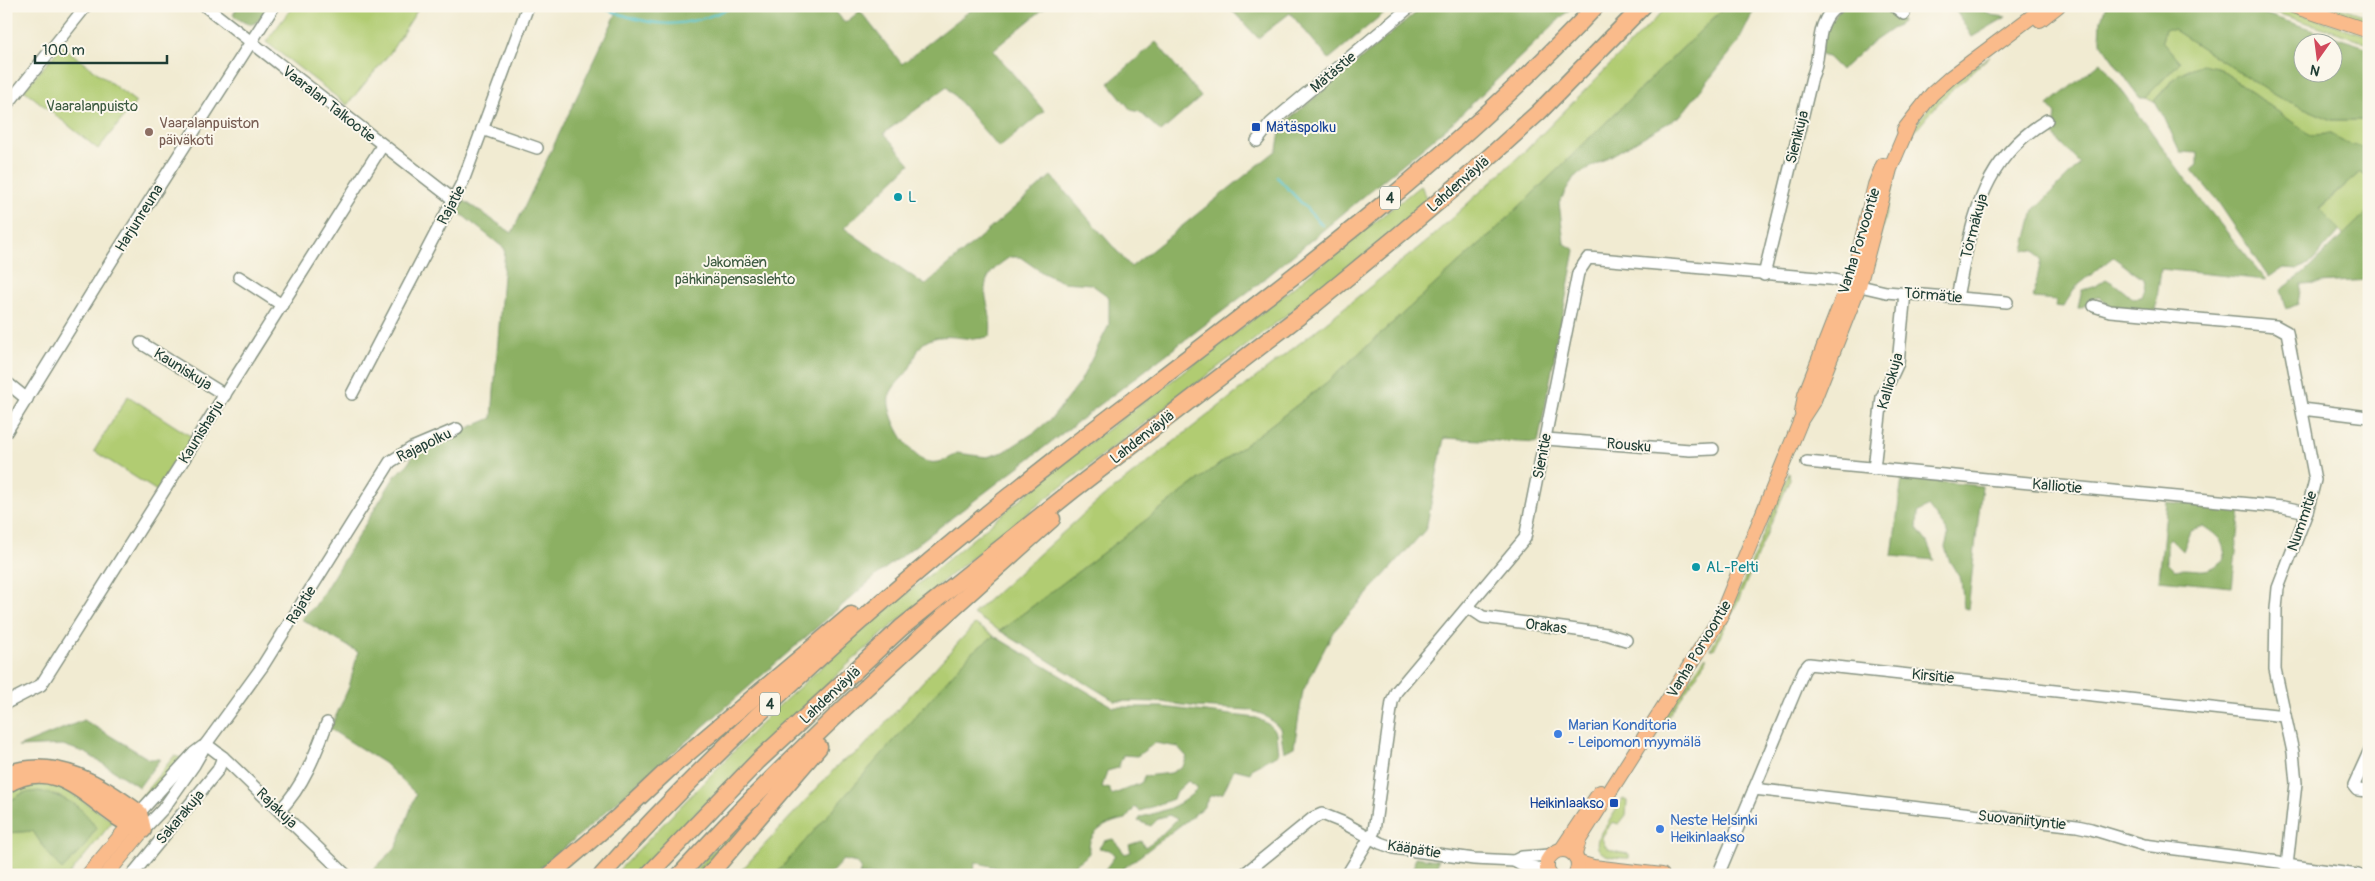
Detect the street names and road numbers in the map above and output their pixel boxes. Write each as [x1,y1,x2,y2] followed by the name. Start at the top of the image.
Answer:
[1307,47,1361,97] street label: Mätästie
[278,62,380,147] street label: Vaaralan Talkootie
[1782,109,1813,166] street label: Sienikuja
[1423,152,1493,217] street label: Lahdenväylä
[111,181,168,256] street label: Harjunreuna
[433,182,470,228] street label: Rajatie
[1834,185,1885,297] street label: Vanha Porvoontie
[1380,187,1400,210] road number: 4
[1957,191,1992,261] street label: Törmäkuja
[1903,283,1963,308] street label: Törmätie
[150,344,216,395] street label: Kauniskuja
[1873,351,1908,412] street label: Kalliokuja
[175,397,228,467] street label: Kaunisharju
[1106,406,1178,468] street label: Lahdenväylä
[394,424,455,467] street label: Rajapolku
[1529,431,1556,480] street label: Sienitie
[1606,434,1652,457] street label: Rousku
[2031,475,2083,498] street label: Kalliotie
[2283,488,2322,554] street label: Nummitie
[282,582,321,628] street label: Rajatie
[1663,597,1736,701] street label: Vanha Porvoontie
[1524,615,1568,639] street label: Orakas
[796,662,865,728] street label: Lahdenväylä
[1911,665,1956,688] street label: Kirsitie
[760,692,780,716] road number: 4
[252,784,301,833] street label: Rajakuja
[152,786,209,849] street label: Sakarakuja
[1977,806,2067,835] street label: Suovaniityntie
[1386,836,1443,863] street label: Kääpätie

